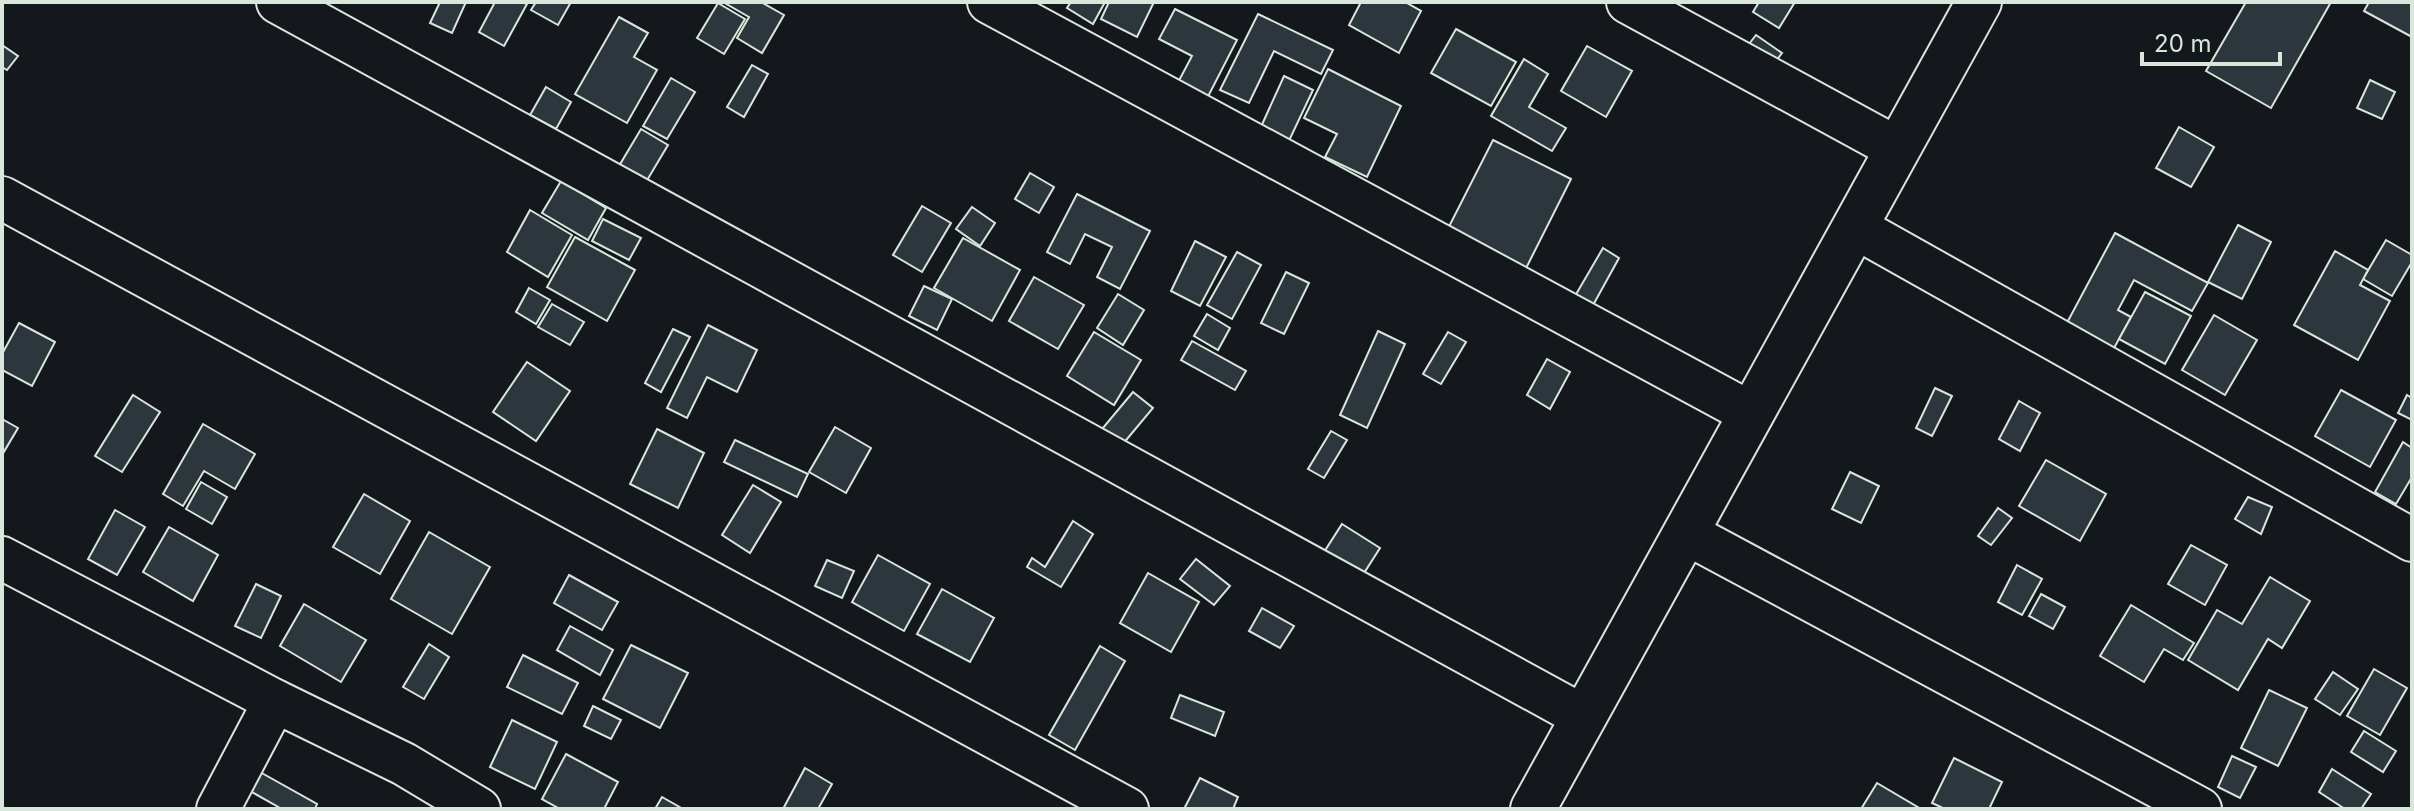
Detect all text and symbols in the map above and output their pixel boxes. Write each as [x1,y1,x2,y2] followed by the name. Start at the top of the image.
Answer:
[2142,16,2280,66] scale bar
[2154,29,2212,58] text: 20 m

